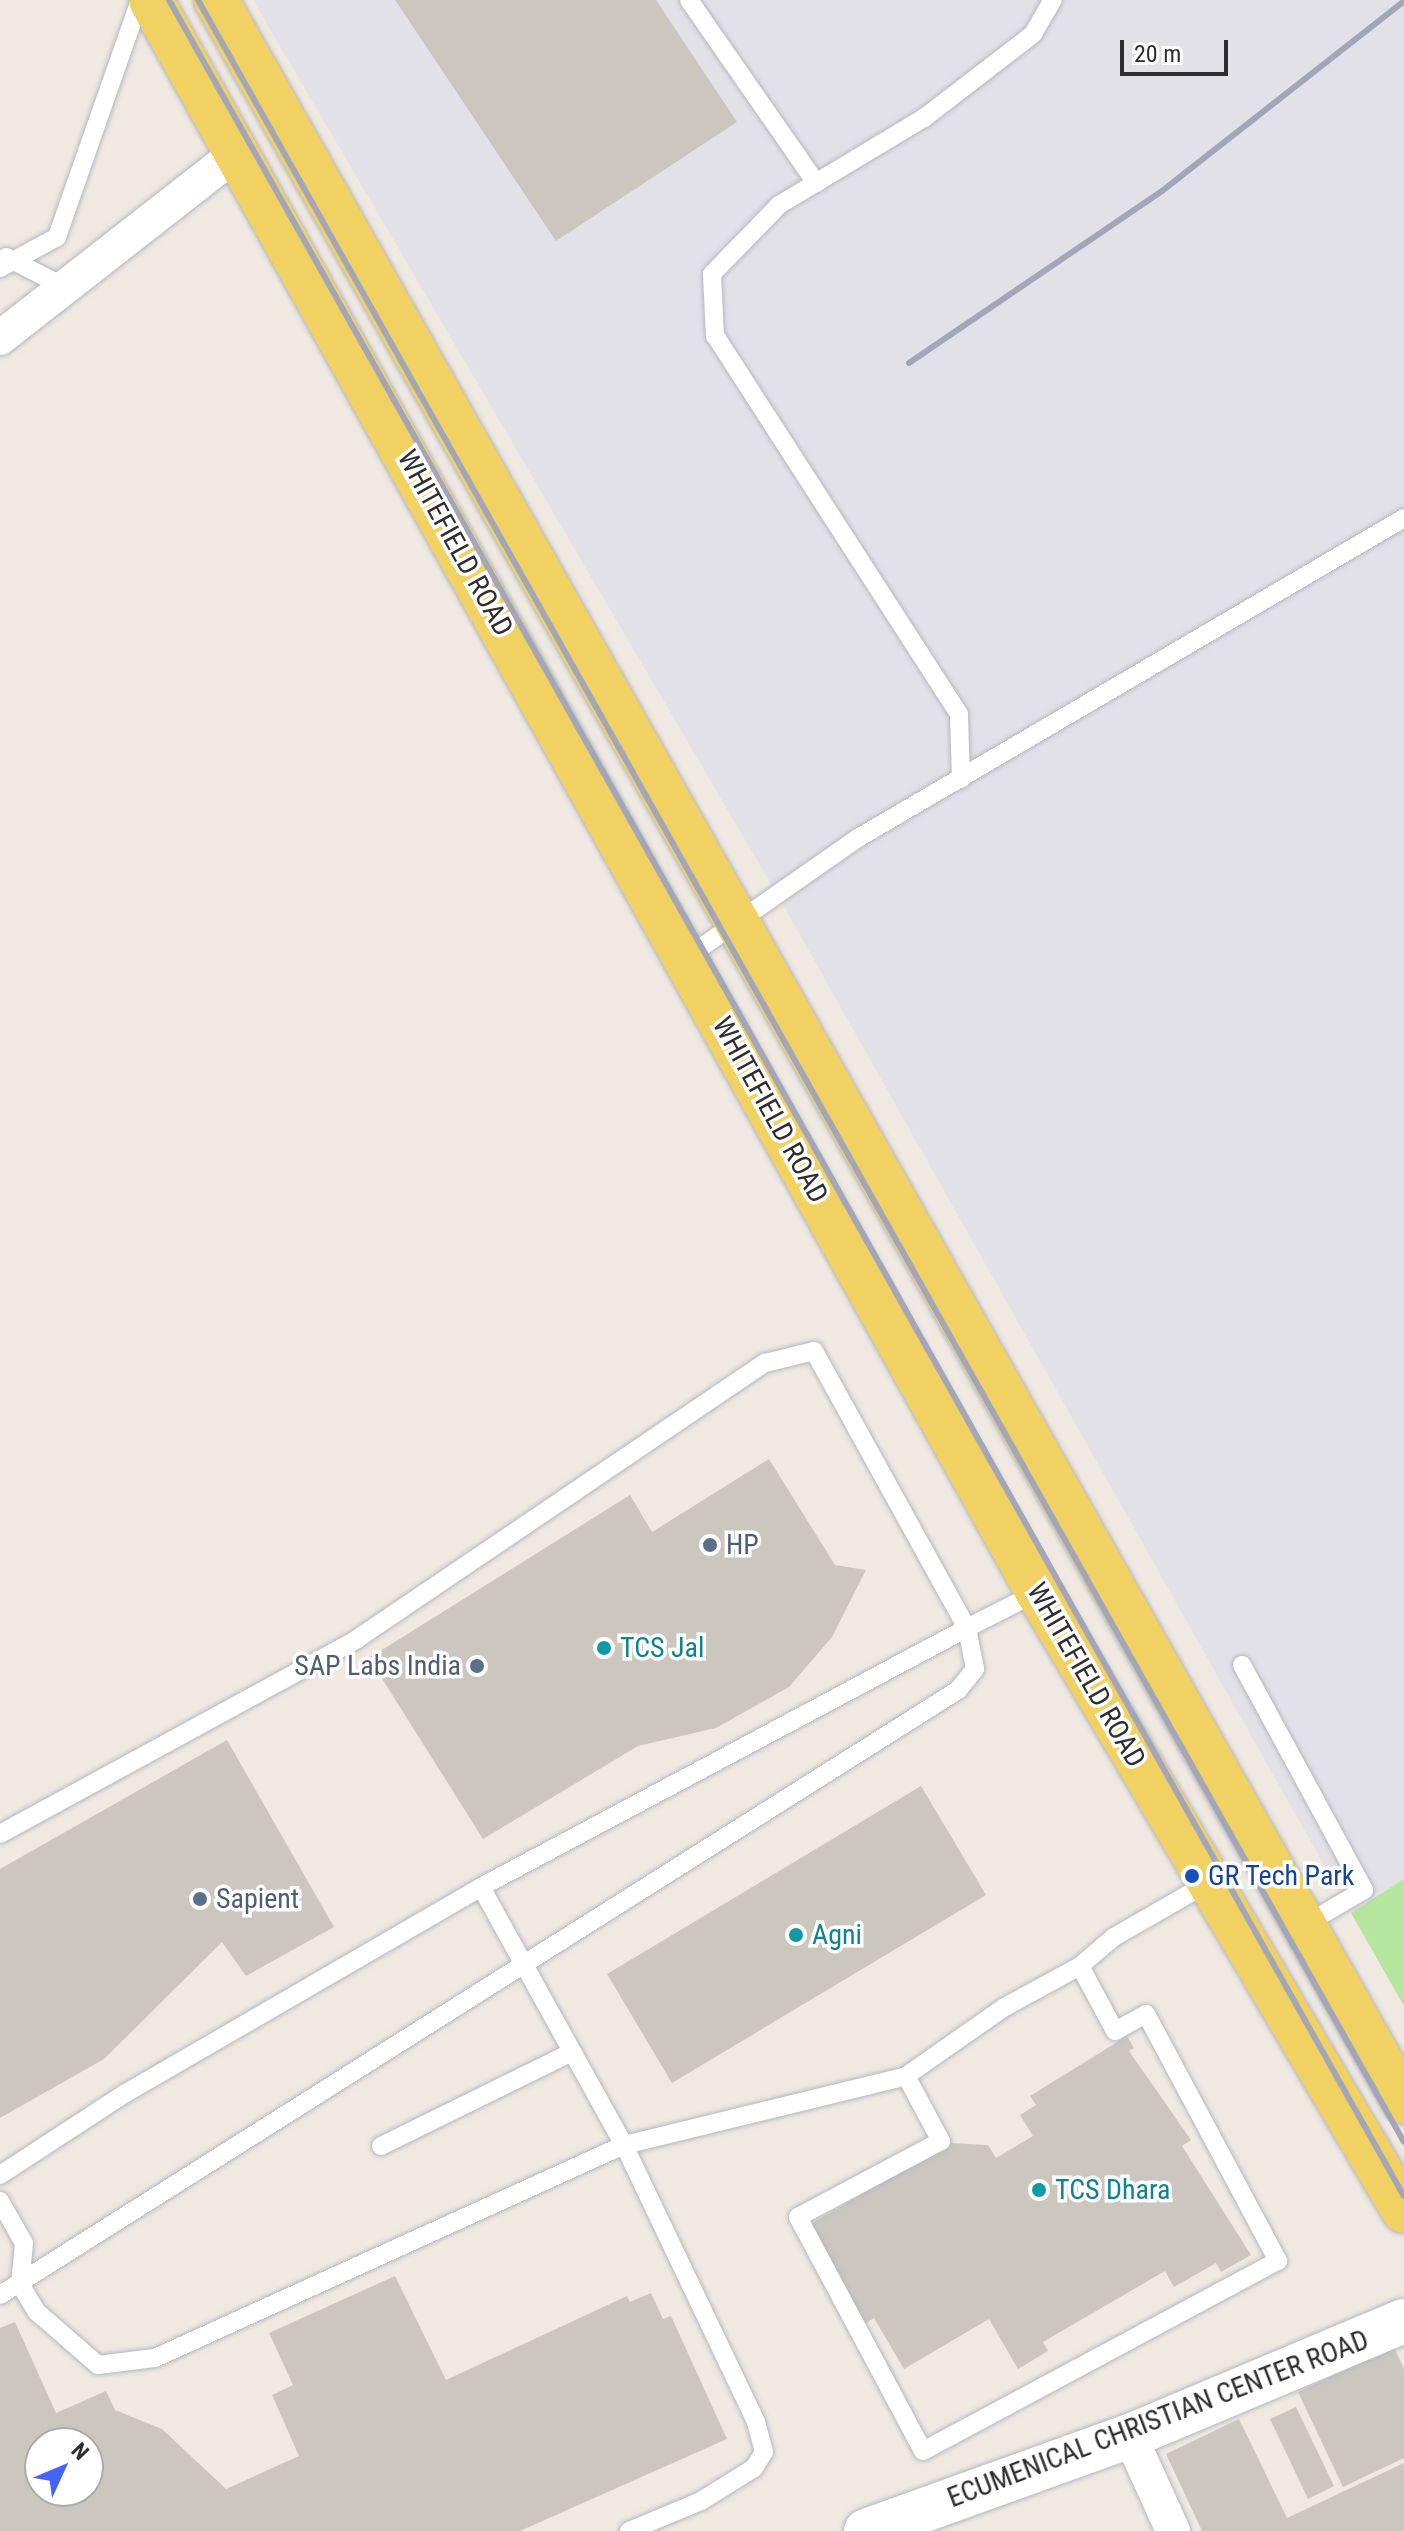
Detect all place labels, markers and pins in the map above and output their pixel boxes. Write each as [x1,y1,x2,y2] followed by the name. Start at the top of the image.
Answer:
[726,1528,759,1562] place label: HP
[701,1536,719,1554] marker: HP
[620,1631,704,1665] place label: TCS Jal
[595,1639,613,1657] marker: TCS Jal
[294,1649,461,1683] place label: SAP Labs India
[468,1657,486,1675] marker: SAP Labs India
[1208,1859,1355,1893] place label: GR Tech Park
[1183,1867,1201,1885] marker: GR Tech Park
[216,1882,299,1916] place label: Sapient
[191,1890,209,1908] marker: Sapient
[812,1918,862,1952] place label: Agni
[787,1926,805,1944] marker: Agni
[1055,2173,1170,2207] place label: TCS Dhara
[1030,2181,1048,2199] marker: TCS Dhara

